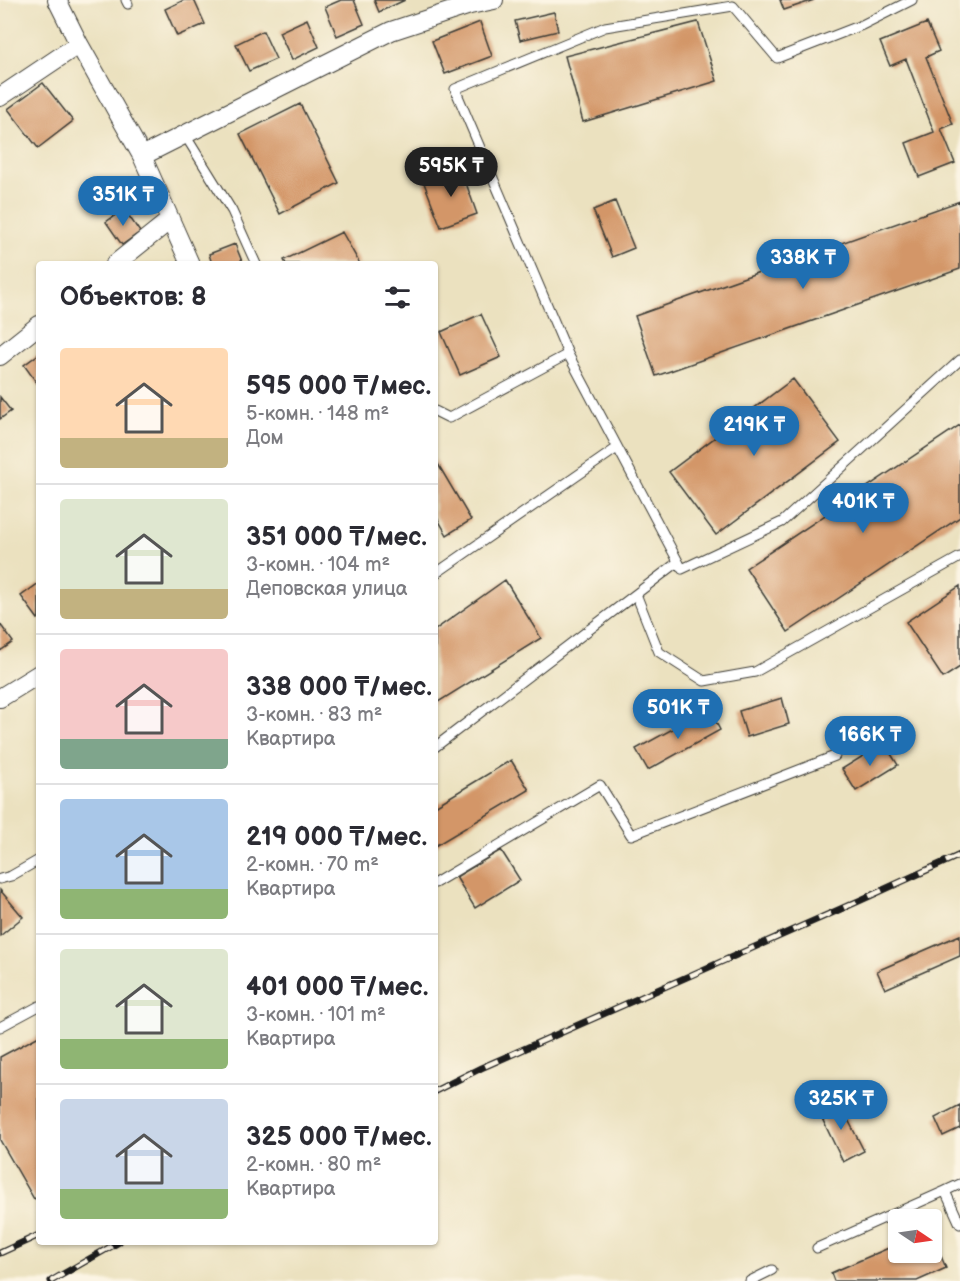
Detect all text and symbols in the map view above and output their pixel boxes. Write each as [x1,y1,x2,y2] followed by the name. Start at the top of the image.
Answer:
[402,147,500,198] pin: 595K ₸
[419,154,483,178] text: 595K ₸
[74,176,172,227] pin: 351K ₸
[92,183,154,207] text: 351K ₸
[754,239,852,290] pin: 338K ₸
[770,246,836,270] text: 338K ₸
[381,281,414,314] icon: filters
[60,282,207,313] text: Объектов: 8
[246,371,431,402] text: 595 000 ₸/мес.
[108,372,180,444] icon: home
[246,402,389,426] text: 5-комн. · 148 m²
[705,406,803,457] pin: 219K ₸
[723,413,785,437] text: 219K ₸
[246,426,284,450] text: Дом
[814,483,912,534] pin: 401K ₸
[832,490,894,514] text: 401K ₸
[246,522,427,553] text: 351 000 ₸/мес.
[108,523,180,595] icon: home
[246,553,390,577] text: 3-комн. · 104 m²
[246,577,408,601] text: Деповская улица
[246,672,432,703] text: 338 000 ₸/мес.
[108,673,180,745] icon: home
[629,689,727,740] pin: 501K ₸
[647,696,709,720] text: 501K ₸
[246,703,382,727] text: 3-комн. · 83 m²
[821,716,919,767] pin: 166K ₸
[839,723,901,747] text: 166K ₸
[246,727,336,751] text: Квартира
[246,822,427,853] text: 219 000 ₸/мес.
[108,823,180,895] icon: home
[246,853,379,877] text: 2-комн. · 70 m²
[246,877,336,901] text: Квартира
[246,972,428,1003] text: 401 000 ₸/мес.
[108,973,180,1045] icon: home
[246,1003,386,1027] text: 3-комн. · 101 m²
[246,1027,336,1051] text: Квартира
[792,1080,890,1131] pin: 325K ₸
[808,1087,874,1111] text: 325K ₸
[246,1122,432,1153] text: 325 000 ₸/мес.
[108,1123,180,1195] icon: home
[246,1153,381,1177] text: 2-комн. · 80 m²
[246,1177,336,1201] text: Квартира
[888,1209,942,1263] north arrow
[888,1209,942,1263] map controls

